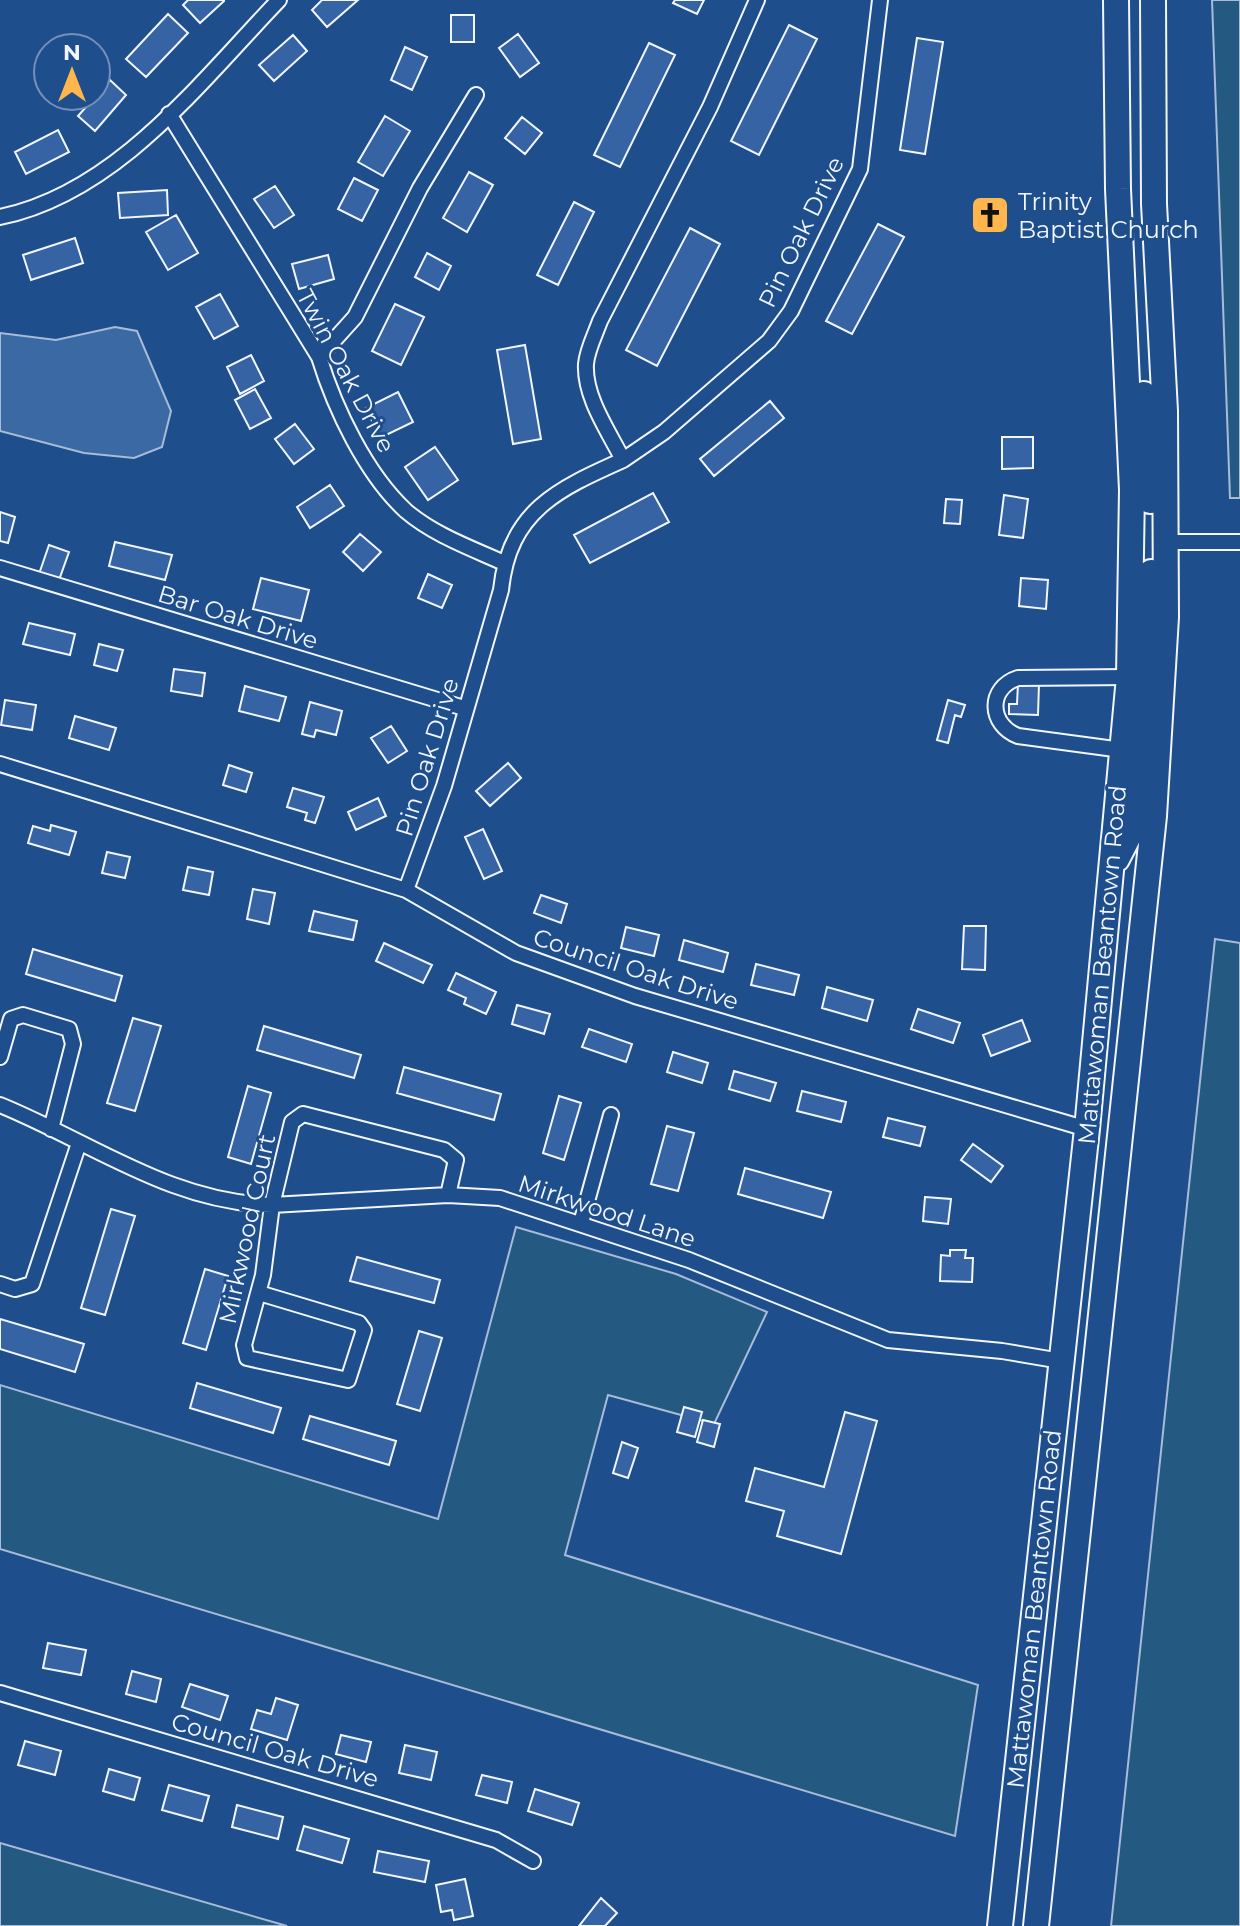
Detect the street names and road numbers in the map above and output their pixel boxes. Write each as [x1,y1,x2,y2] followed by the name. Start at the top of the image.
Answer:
[752,152,850,312] street label: Pin Oak Drive
[291,284,401,458] street label: Twin Oak Drive
[154,579,322,655] street label: Bar Oak Drive
[389,674,465,840] street label: Pin Oak Drive
[1072,784,1132,1146] street label: Mattawoman Beantown Road
[530,922,742,1016] street label: Council Oak Drive
[213,1131,281,1327] street label: Mirkwood Court
[515,1169,699,1253] street label: Mirkwood Lane
[1001,1428,1067,1790] street label: Mattawoman Beantown Road
[168,1707,382,1793] street label: Council Oak Drive

